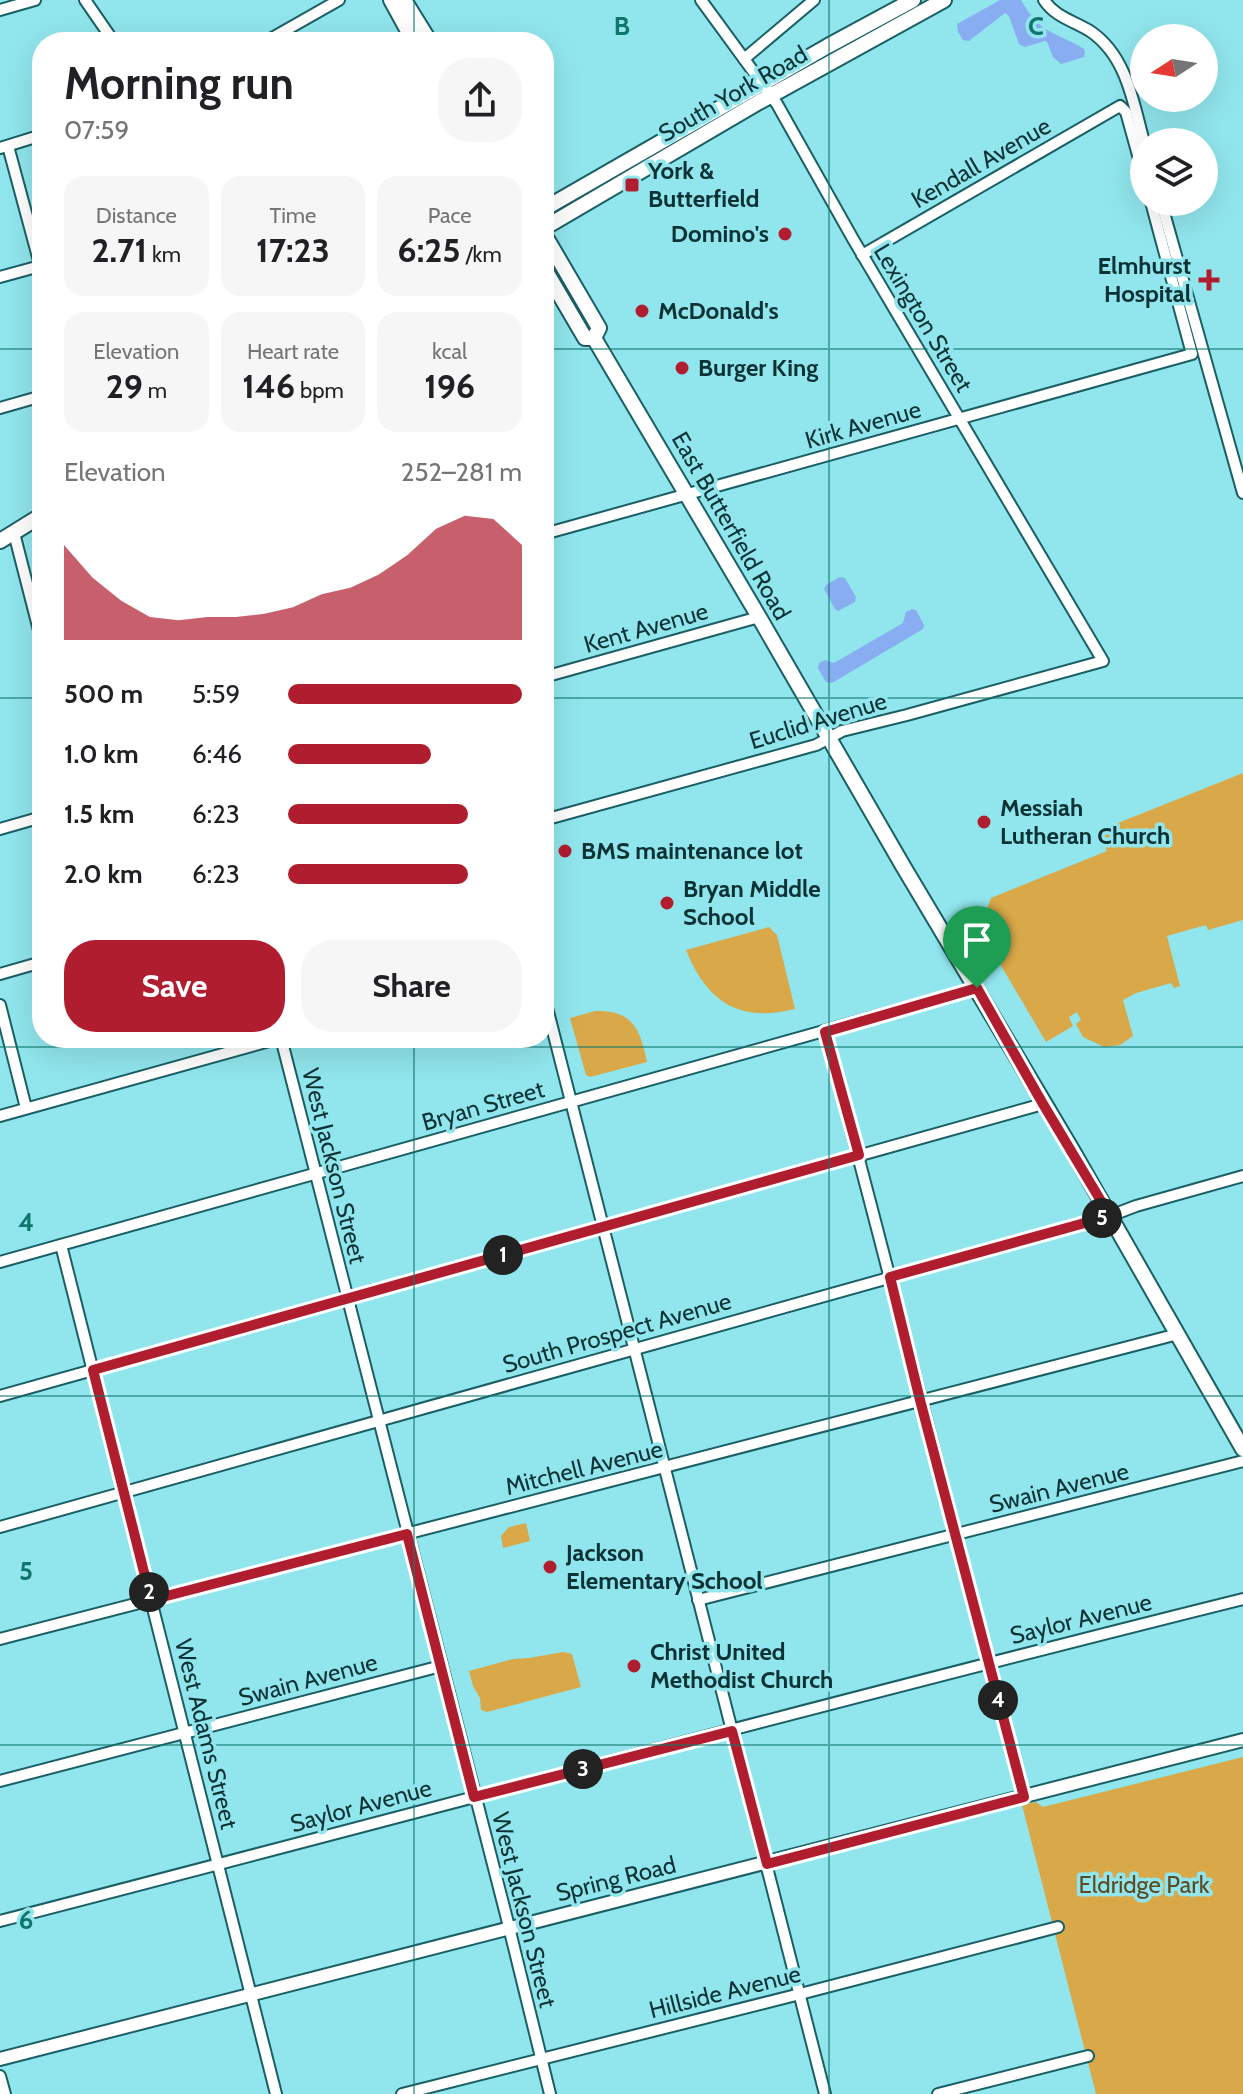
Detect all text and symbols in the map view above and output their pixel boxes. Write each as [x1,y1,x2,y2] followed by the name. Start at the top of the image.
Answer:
[614,10,630,42] text: B
[1028,10,1044,42] text: C
[1130,24,1218,112] north arrow
[1130,24,1218,216] map controls
[653,39,812,148] street label: South York Road
[64,57,294,110] text: Morning run
[438,58,522,142] button: share
[906,111,1056,214] street label: Kendall Avenue
[64,114,129,146] text: 07:59
[1130,128,1218,216] button: layers
[647,156,759,213] place label: York & Butterfield
[623,176,641,194] marker: York & Butterfield
[96,202,177,229] text: Distance
[270,202,316,229] text: Time
[428,202,472,229] text: Pace
[671,219,769,248] place label: Domino's
[776,225,794,243] marker: Domino's
[92,229,147,271] text: 2.71
[256,229,330,271] text: 17:23
[398,229,461,271] text: 6:25
[868,238,979,397] street label: Lexington Street
[147,241,181,268] text: km
[461,241,502,268] text: /km
[1097,251,1191,308] place label: Elmhurst Hospital
[1198,269,1220,291] marker: Elmhurst Hospital
[658,296,779,325] place label: McDonald's
[633,302,651,320] marker: McDonald's
[93,338,179,365] text: Elevation
[247,338,339,365] text: Heart rate
[432,338,467,365] text: kcal
[698,353,818,382] place label: Burger King
[673,359,691,377] marker: Burger King
[106,365,143,407] text: 29
[242,365,295,407] text: 146
[424,365,475,407] text: 196
[143,377,167,404] text: m
[295,377,344,404] text: bpm
[802,394,924,455] street label: Kirk Avenue
[666,426,797,625] street label: East Butterfield Road
[64,456,166,488] text: Elevation
[401,456,522,488] text: 252–281 m
[580,596,711,659] street label: Kent Avenue
[64,678,143,710] text: 500 m
[192,678,240,710] text: 5:59
[746,686,890,755] street label: Euclid Avenue
[64,738,139,770] text: 1.0 km
[192,738,242,770] text: 6:46
[1000,793,1170,850] place label: Messiah Lutheran Church
[64,798,134,830] text: 1.5 km
[192,798,240,830] text: 6:23
[975,813,993,831] marker: Messiah Lutheran Church
[581,836,803,865] place label: BMS maintenance lot
[556,842,574,860] marker: BMS maintenance lot
[64,858,143,890] text: 2.0 km
[192,858,240,890] text: 6:23
[683,874,821,931] place label: Bryan Middle School
[658,894,676,912] marker: Bryan Middle School
[943,906,1011,988] pin
[955,918,999,962] icon: arrive
[64,940,285,1032] button: Save
[301,940,522,1032] button: Share
[296,1065,373,1266] street label: West Jackson Street
[418,1074,547,1137] street label: Bryan Street
[1082,1198,1122,1238] pin: 5
[1096,1204,1108,1231] text: 5
[18,1206,34,1238] text: 4
[483,1235,523,1275] pin: 1
[499,1241,507,1268] text: 1
[499,1286,734,1379] street label: South Prospect Avenue
[502,1434,666,1501] street label: Mitchell Avenue
[986,1456,1132,1519] street label: Swain Avenue
[565,1538,763,1595] place label: Jackson Elementary School
[19,1555,33,1587] text: 5
[541,1558,559,1576] marker: Jackson Elementary School
[129,1572,169,1612] pin: 2
[143,1578,155,1605] text: 2
[1007,1587,1155,1650] street label: Saylor Avenue
[169,1636,244,1832] street label: West Adams Street
[650,1637,833,1694] place label: Christ United Methodist Church
[235,1647,380,1712] street label: Swain Avenue
[625,1657,643,1675] marker: Christ United Methodist Church
[978,1680,1018,1720] pin: 4
[991,1686,1005,1713] text: 4
[563,1749,603,1789] pin: 3
[577,1755,589,1782] text: 3
[287,1773,435,1838] street label: Saylor Avenue
[486,1809,563,2010] street label: West Jackson Street
[553,1850,679,1907] street label: Spring Road
[1078,1870,1210,1899] park label: Eldridge Park
[19,1904,33,1936] text: 6
[646,1959,804,2024] street label: Hillside Avenue

